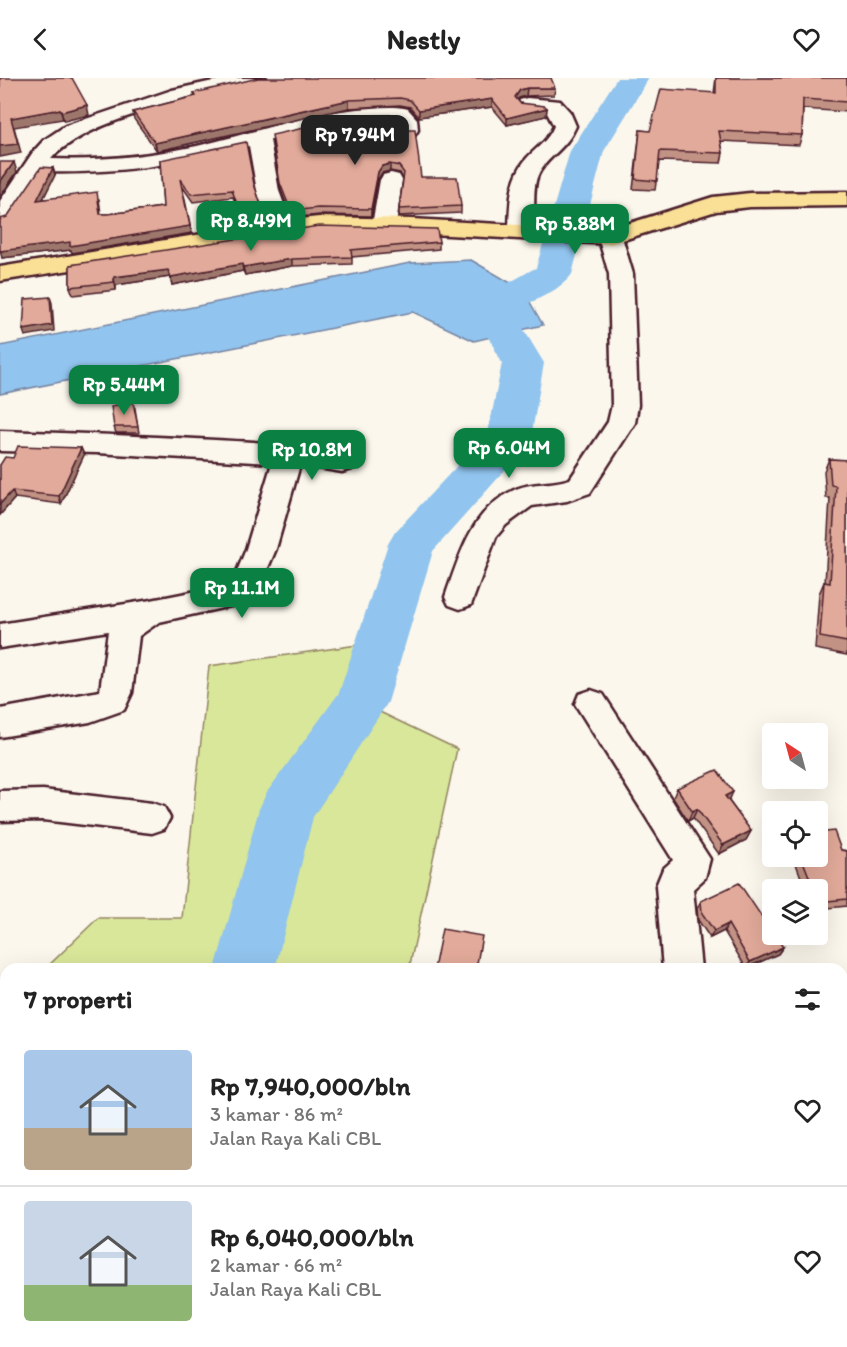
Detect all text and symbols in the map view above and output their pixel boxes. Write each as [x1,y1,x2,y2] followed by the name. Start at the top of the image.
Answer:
[24,23,57,56] icon: back
[387,23,460,56] text: Nestly
[790,23,823,56] icon: heart
[293,115,417,166] pin: Rp 7.94M
[315,122,395,146] text: Rp 7.94M
[189,201,313,252] pin: Rp 8.49M
[513,204,637,255] pin: Rp 5.88M
[210,208,292,232] text: Rp 8.49M
[535,211,615,235] text: Rp 5.88M
[62,365,186,416] pin: Rp 5.44M
[83,372,165,396] text: Rp 5.44M
[447,428,571,479] pin: Rp 6.04M
[250,430,374,481] pin: Rp 10.8M
[468,435,550,459] text: Rp 6.04M
[272,437,352,461] text: Rp 10.8M
[180,568,304,619] pin: Rp 11.1M
[204,575,280,599] text: Rp 11.1M
[762,723,828,789] north arrow
[762,723,828,945] map controls
[762,801,828,867] button: locate
[762,879,828,945] button: layers
[24,983,132,1015] text: 7 properti
[791,983,824,1016] icon: filters
[210,1070,410,1102] text: Rp 7,940,000/bln
[72,1074,144,1146] icon: home
[791,1094,824,1127] icon: heart
[210,1102,343,1126] text: 3 kamar · 86 m²
[210,1126,381,1150] text: Jalan Raya Kali CBL
[210,1221,414,1253] text: Rp 6,040,000/bln
[72,1225,144,1297] icon: home
[791,1245,824,1278] icon: heart
[210,1253,342,1277] text: 2 kamar · 66 m²
[210,1277,381,1301] text: Jalan Raya Kali CBL

